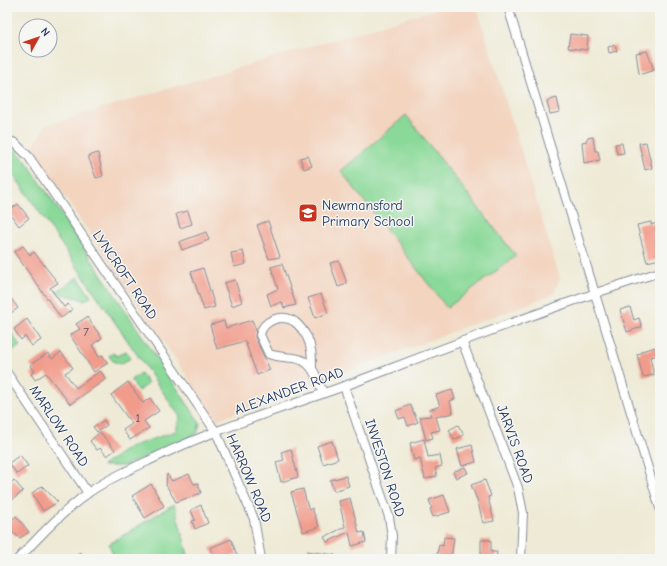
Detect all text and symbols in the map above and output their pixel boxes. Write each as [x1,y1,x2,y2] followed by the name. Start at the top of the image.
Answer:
[18,18,58,58] north arrow
[38,25,53,39] text: N
[322,197,414,230] place label: Newmansford Primary School
[297,202,319,224] school or university icon: Newmansford Primary School
[89,227,161,323] street label: LYNCROFT ROAD
[83,325,89,339] house number: 7
[232,363,346,419] street label: ALEXANDER ROAD
[26,382,93,470] street label: MARLOW ROAD
[493,402,537,486] street label: JARVIS ROAD
[136,411,141,425] house number: 1
[361,417,409,519] street label: INVESTON ROAD
[223,431,275,525] street label: HARROW ROAD

